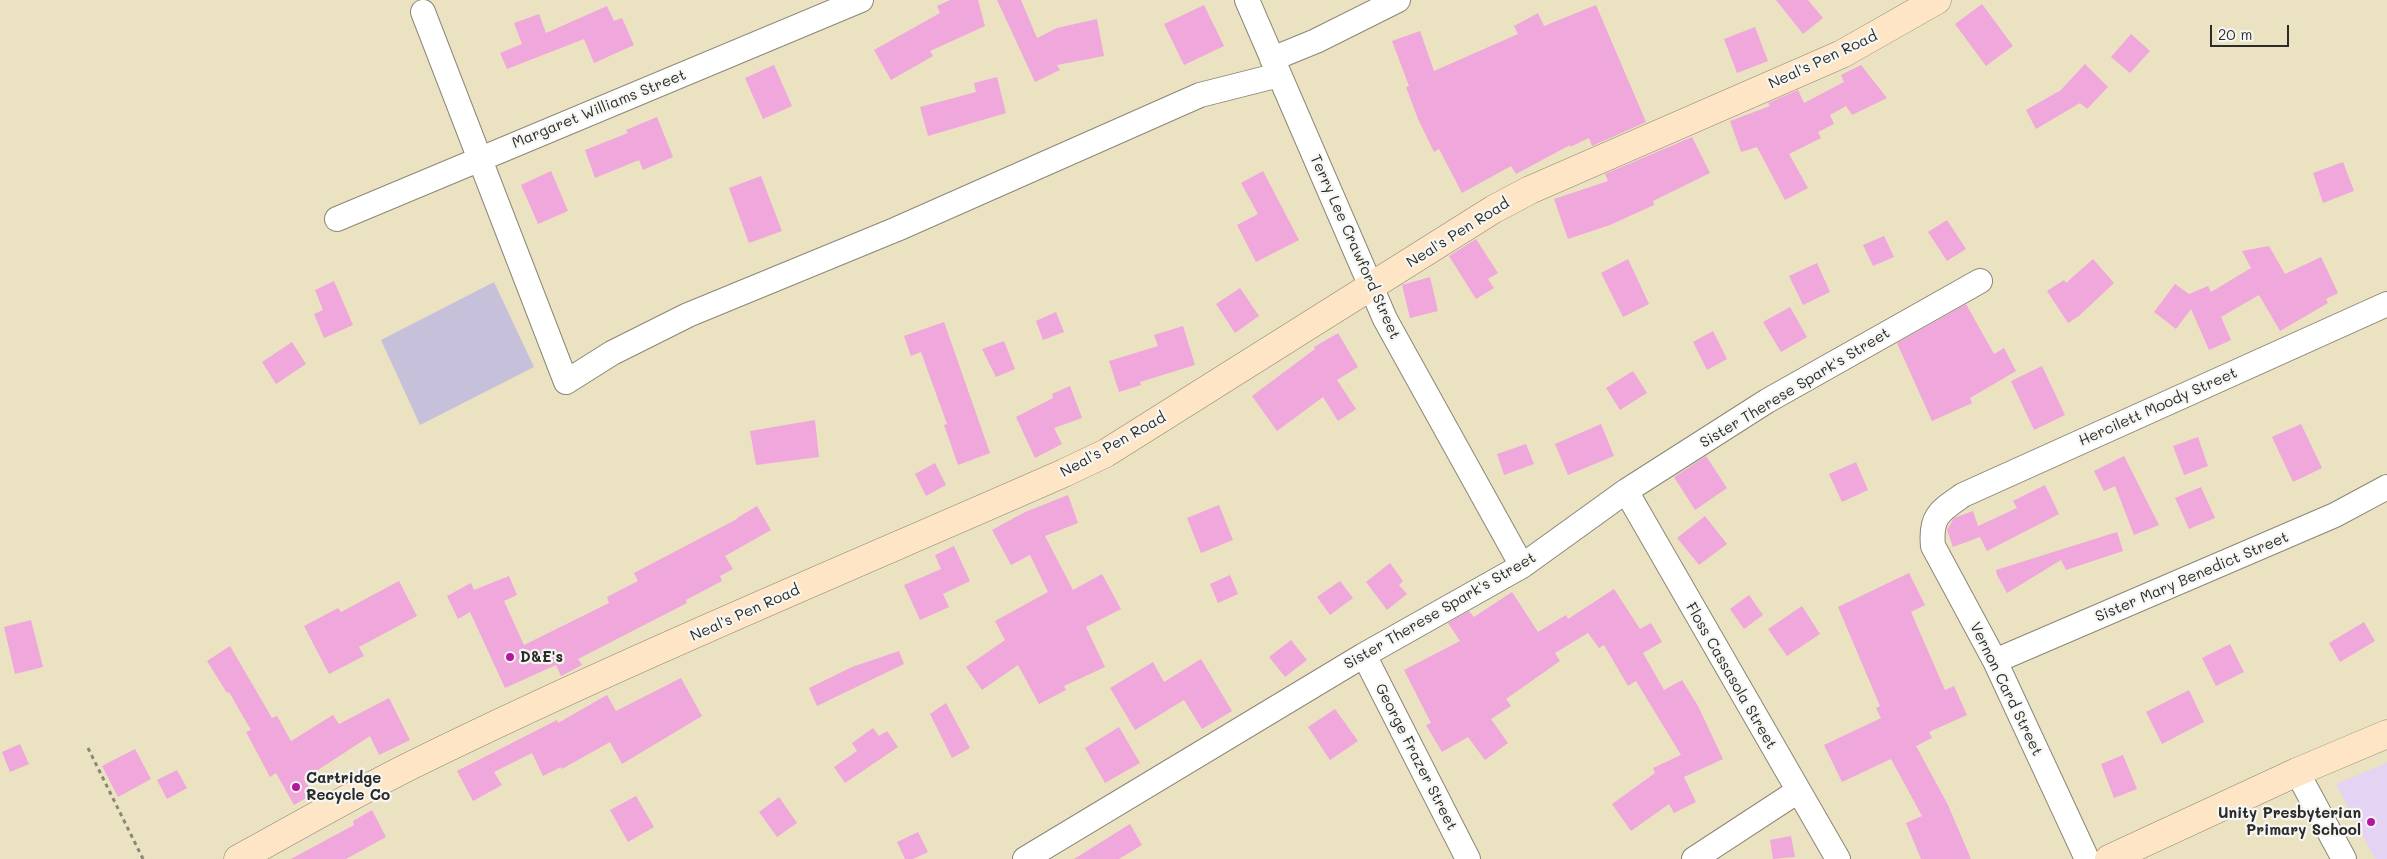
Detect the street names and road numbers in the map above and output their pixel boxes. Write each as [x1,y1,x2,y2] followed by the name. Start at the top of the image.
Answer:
[1766,27,1880,93] street label: Neal's Pen Road
[509,66,689,152] street label: Margaret Williams Street
[1306,152,1404,342] street label: Terry Lee Crawford Street
[1403,194,1513,272] street label: Neal's Pen Road
[1697,324,1893,452] street label: Sister Therese Spark's Street
[2076,364,2240,450] street label: Hercilett Moody Street
[1057,409,1169,481] street label: Neal's Pen Road
[2093,528,2291,626] street label: Sister Mary Benedict Street
[1341,549,1539,673] street label: Sister Therese Spark's Street
[688,581,802,645] street label: Neal's Pen Road
[1682,600,1780,752] street label: Floss Cassasola Street
[1966,619,2046,759] street label: Vernon Card Street
[1371,680,1461,834] street label: George Frazer Street

